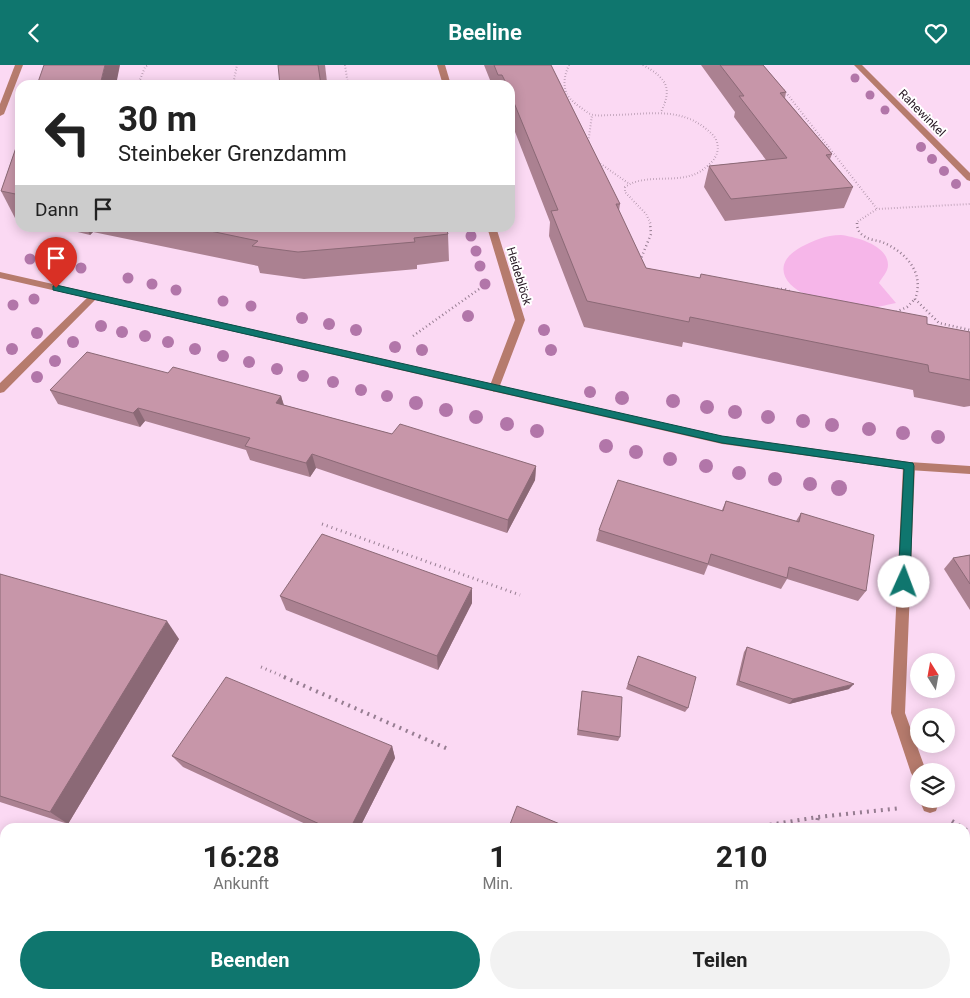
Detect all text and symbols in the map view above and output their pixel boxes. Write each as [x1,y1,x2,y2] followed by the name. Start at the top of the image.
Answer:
[20,19,48,47] icon: back
[922,19,950,47] icon: heart
[448,20,522,45] text: Beeline
[896,87,948,139] street label: Rahewinkel
[118,99,197,140] text: 30 m
[35,100,100,165] icon: left
[118,141,347,166] text: Steinbeker Grenzdamm
[89,195,117,223] icon: arrive
[35,198,79,221] text: Dann
[35,237,77,288] pin
[42,244,70,272] icon: arrive
[504,245,535,308] street label: Heideblöck
[877,555,929,607] position arrow
[910,653,955,697] north arrow
[910,653,955,808] map controls
[910,708,955,753] button: search
[910,763,955,808] button: layers
[203,839,280,874] text: 16:28
[489,839,506,874] text: 1
[716,839,767,874] text: 210
[213,874,269,893] text: Ankunft
[482,874,513,893] text: Min.
[735,874,749,893] text: m
[20,931,480,989] button: Beenden
[490,931,950,989] button: Teilen

